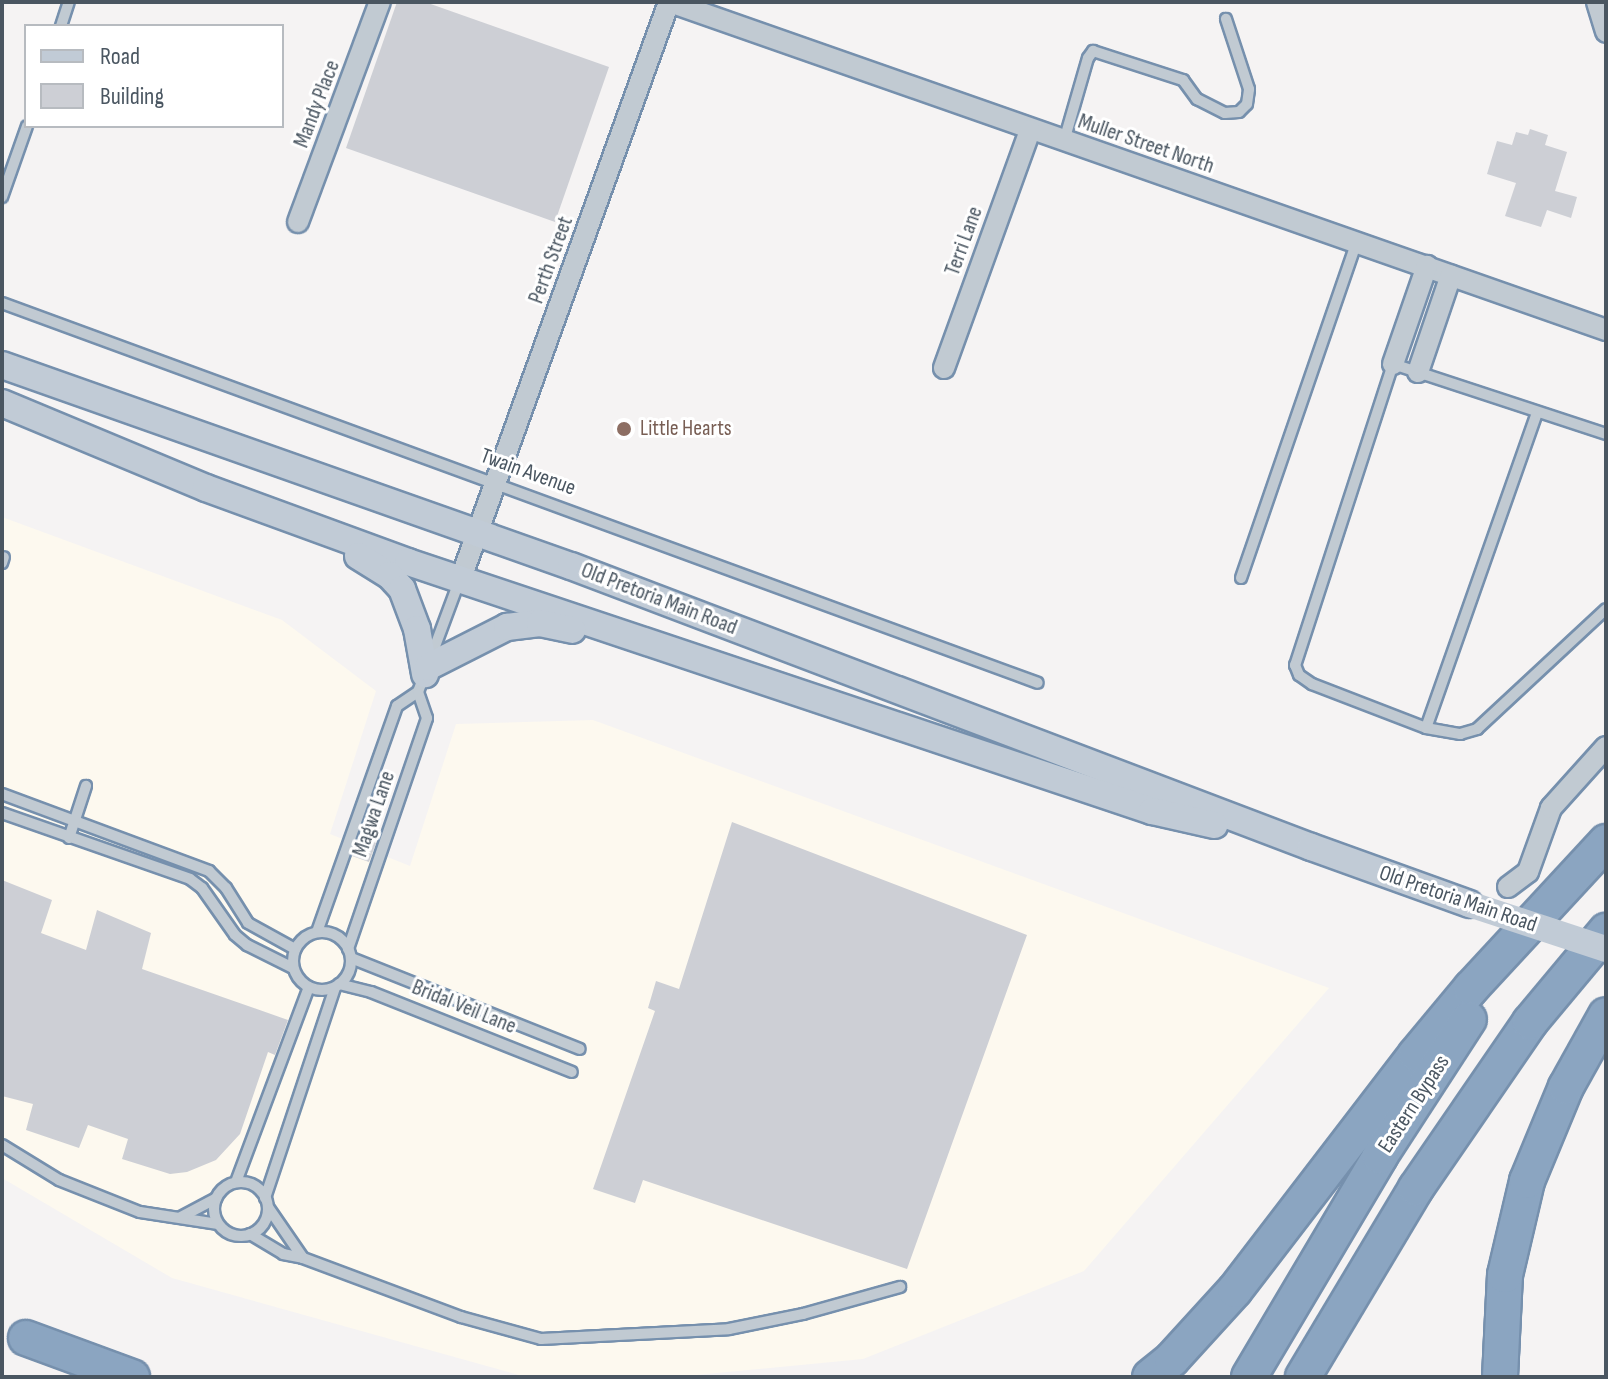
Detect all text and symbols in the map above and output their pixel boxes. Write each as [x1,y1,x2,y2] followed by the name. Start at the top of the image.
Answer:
[24,24,284,128] legend
[100,42,140,71] text: Road
[288,57,346,151] street label: Mandy Place
[100,82,164,111] text: Building
[1075,108,1217,180] street label: Muller Street North
[939,203,989,279] street label: Terri Lane
[523,213,579,307] street label: Perth Street
[640,416,732,442] place label: Little Hearts
[615,420,633,438] marker: Little Hearts
[477,443,579,501] street label: Twain Avenue
[577,557,741,641] street label: Old Pretoria Main Road
[347,768,401,860] street label: Magwa Lane
[1376,860,1540,938] street label: Old Pretoria Main Road
[408,974,520,1040] street label: Bridal Veil Lane
[1373,1050,1455,1158] street label: Eastern Bypass

